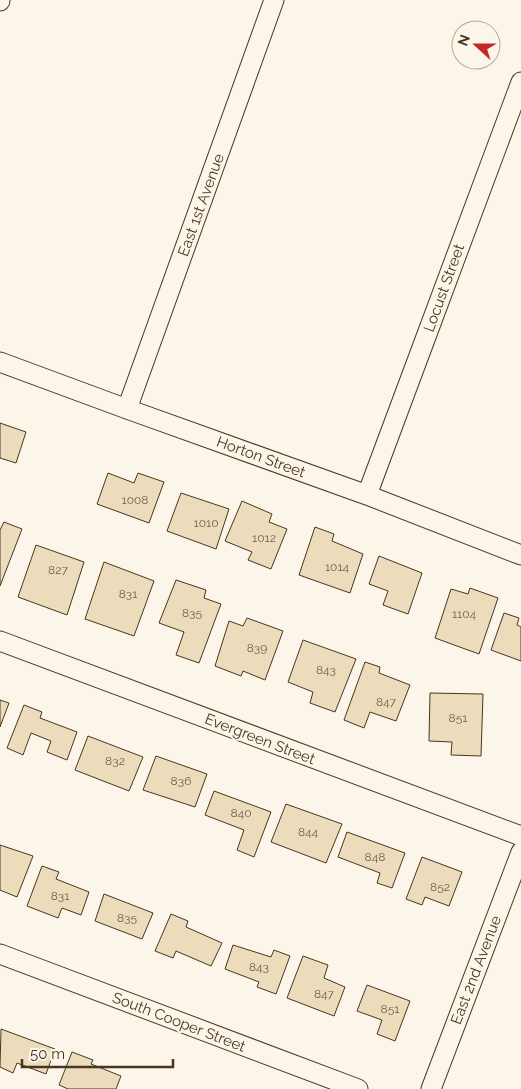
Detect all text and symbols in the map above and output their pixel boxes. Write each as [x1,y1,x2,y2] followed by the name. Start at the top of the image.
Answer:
[451,20,501,70] north arrow
[454,32,473,48] text: N
[174,151,228,259] street label: East 1st Avenue
[420,242,468,334] street label: Locust Street
[214,433,308,481] street label: Horton Street
[122,493,148,507] house number: 1008
[194,516,218,530] house number: 1010
[252,531,276,545] house number: 1012
[325,560,350,574] house number: 1014
[48,563,68,577] house number: 827
[119,587,137,601] house number: 831
[182,606,202,620] house number: 835
[452,607,477,621] house number: 1104
[247,641,267,655] house number: 839
[316,663,336,677] house number: 843
[376,695,397,709] house number: 847
[202,710,318,768] street label: Evergreen Street
[449,711,467,725] house number: 851
[105,754,125,768] house number: 832
[171,774,191,788] house number: 836
[230,806,252,820] house number: 840
[298,825,319,839] house number: 844
[365,850,385,864] house number: 848
[430,880,450,894] house number: 852
[51,889,69,903] house number: 831
[117,911,137,925] house number: 835
[447,913,505,1027] street label: East 2nd Avenue
[249,960,269,974] house number: 843
[314,987,335,1001] house number: 847
[110,988,248,1056] street label: South Cooper Street
[381,1002,399,1016] house number: 851
[22,1036,174,1068] scale bar
[30,1045,65,1063] text: 50 m

